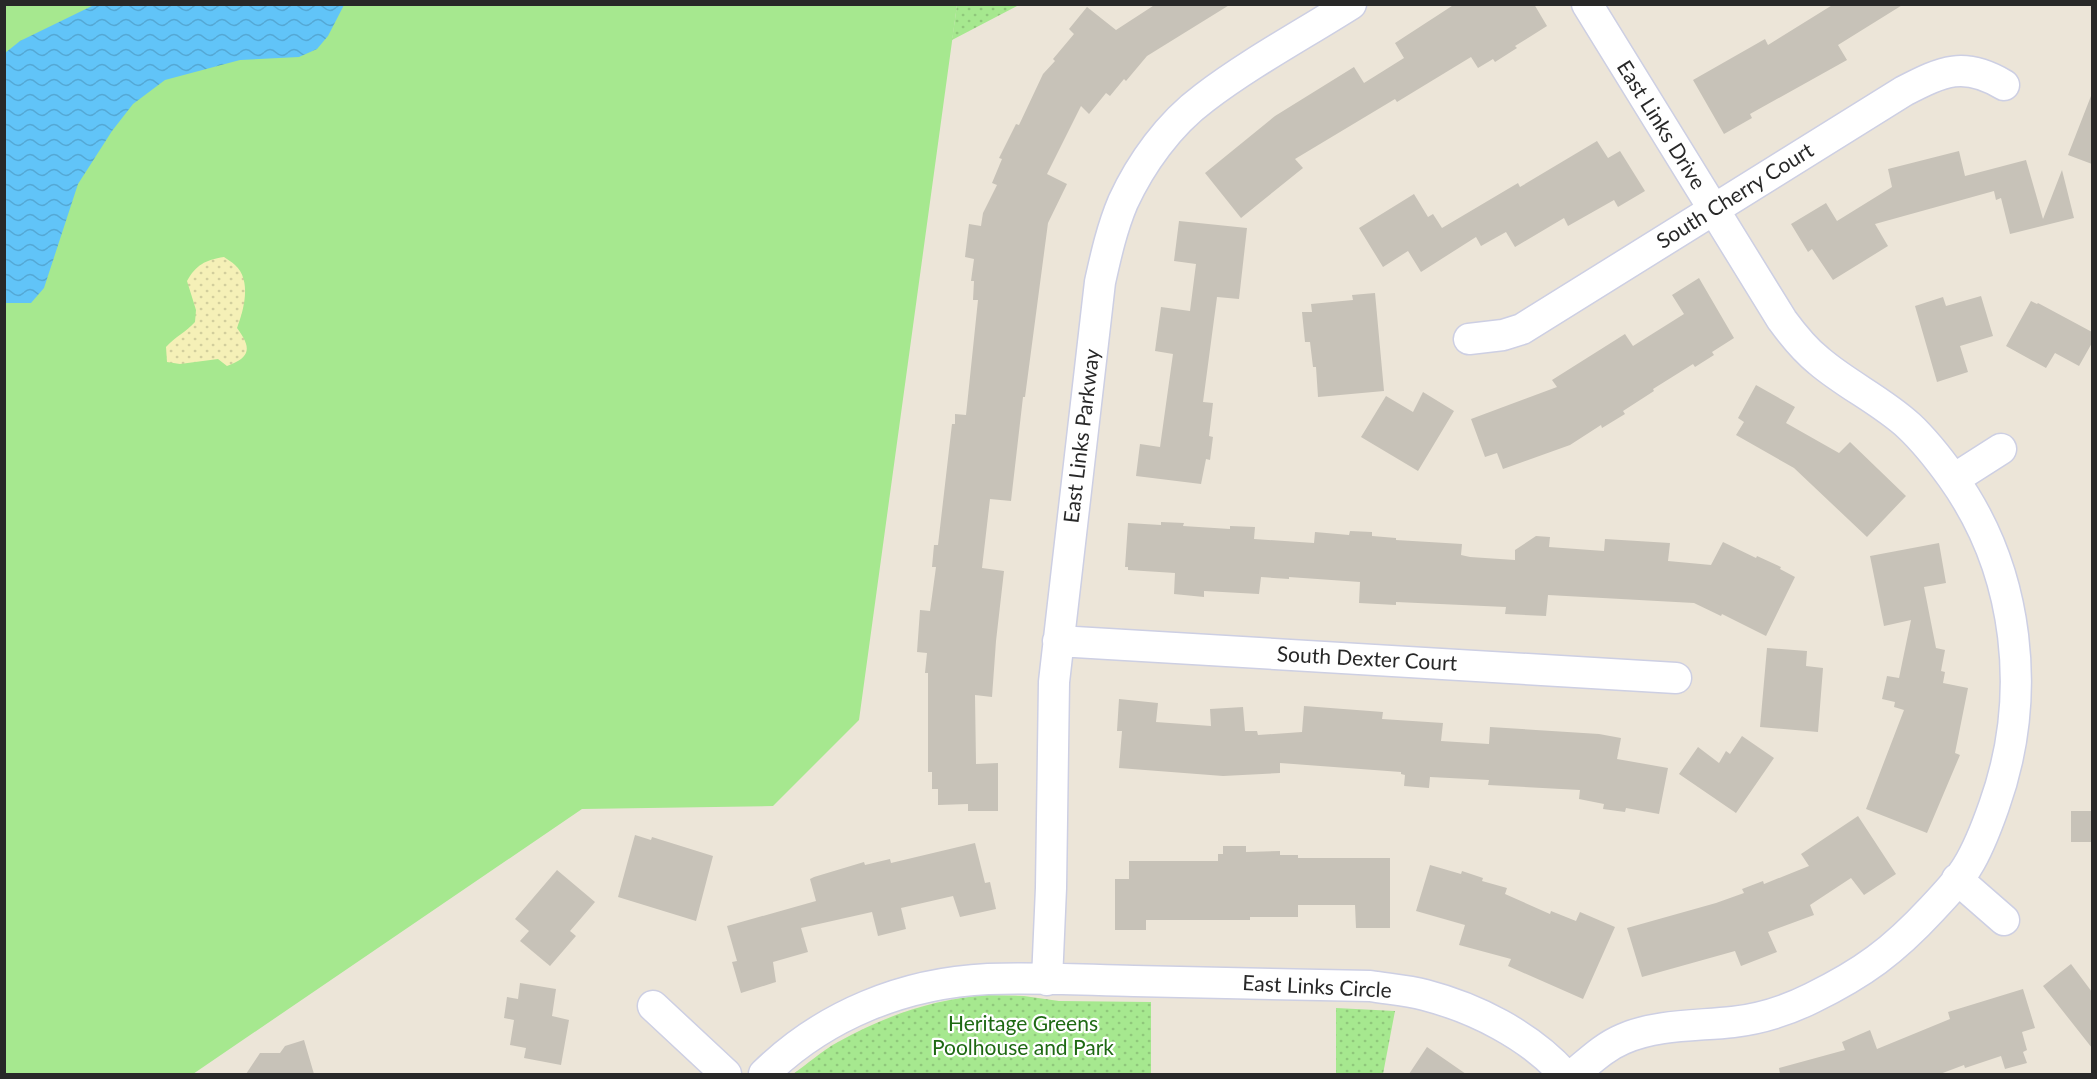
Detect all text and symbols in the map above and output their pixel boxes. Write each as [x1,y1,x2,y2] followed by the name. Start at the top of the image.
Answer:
[1613,55,1712,193] street label: East Links Drive
[1651,136,1818,253] street label: South Cherry Court
[1057,347,1104,524] street label: East Links Parkway
[1276,640,1458,675] street label: South Dexter Court
[1242,969,1392,1002] street label: East Links Circle
[932,1010,1114,1059] park label: Heritage Greens Poolhouse and Park

